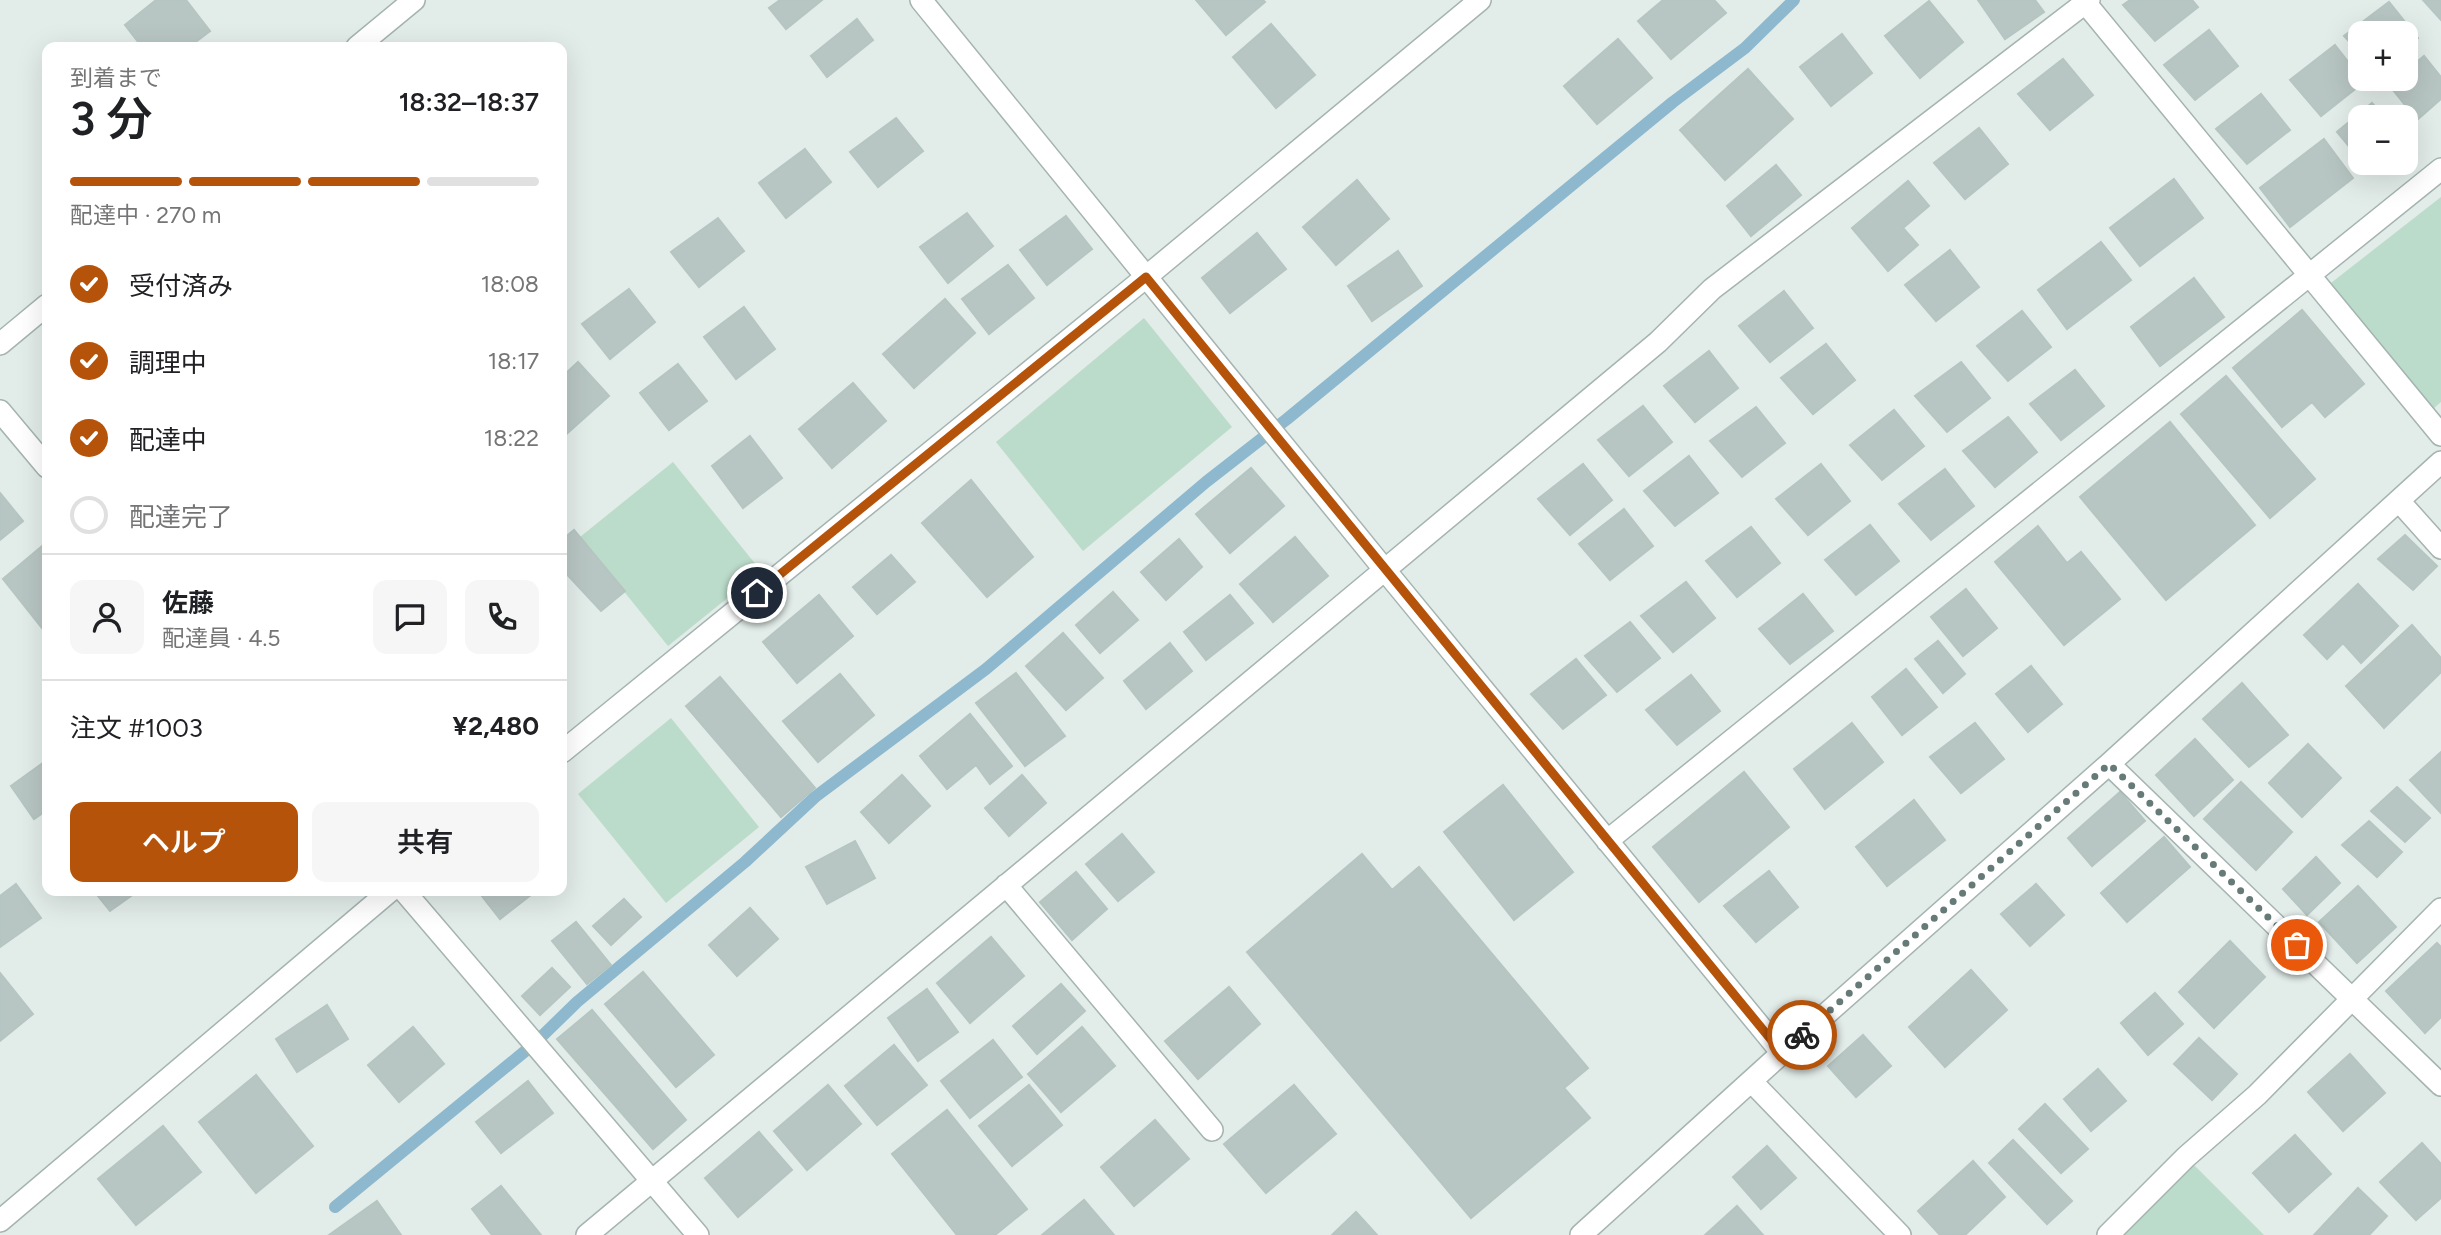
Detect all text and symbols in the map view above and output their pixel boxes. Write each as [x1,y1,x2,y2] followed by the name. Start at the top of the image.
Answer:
[2348,21,2418,175] map controls
[2348,21,2418,91] button: +
[70,64,162,92] text: 到着まで
[399,86,539,118] text: 18:32–18:37
[70,91,152,147] text: 3 分
[2348,105,2418,175] button: −
[70,201,221,229] text: 配達中 · 270 m
[70,265,108,303] icon: check
[129,270,233,302] text: 受付済み
[481,270,539,298] text: 18:08
[70,342,108,380] icon: check
[129,347,207,379] text: 調理中
[488,347,539,375] text: 18:17
[70,419,108,457] icon: check
[129,424,207,456] text: 配達中
[484,424,539,452] text: 18:22
[129,501,233,533] text: 配達完了
[727,563,787,623] pin
[738,574,776,612] icon: home
[70,580,144,654] button: person
[373,580,447,654] button: chat
[465,580,539,654] button: phone
[162,587,214,619] text: 佐藤
[162,624,281,652] text: 配達員 · 4.5
[453,710,539,742] text: ¥2,480
[70,712,203,744] text: 注文 #1003
[70,802,298,882] button: ヘルプ
[312,802,539,882] button: 共有
[2267,915,2327,975] pin
[2278,926,2316,964] icon: bag
[1767,1000,1837,1070] courier
[1783,1016,1821,1054] icon: bike

